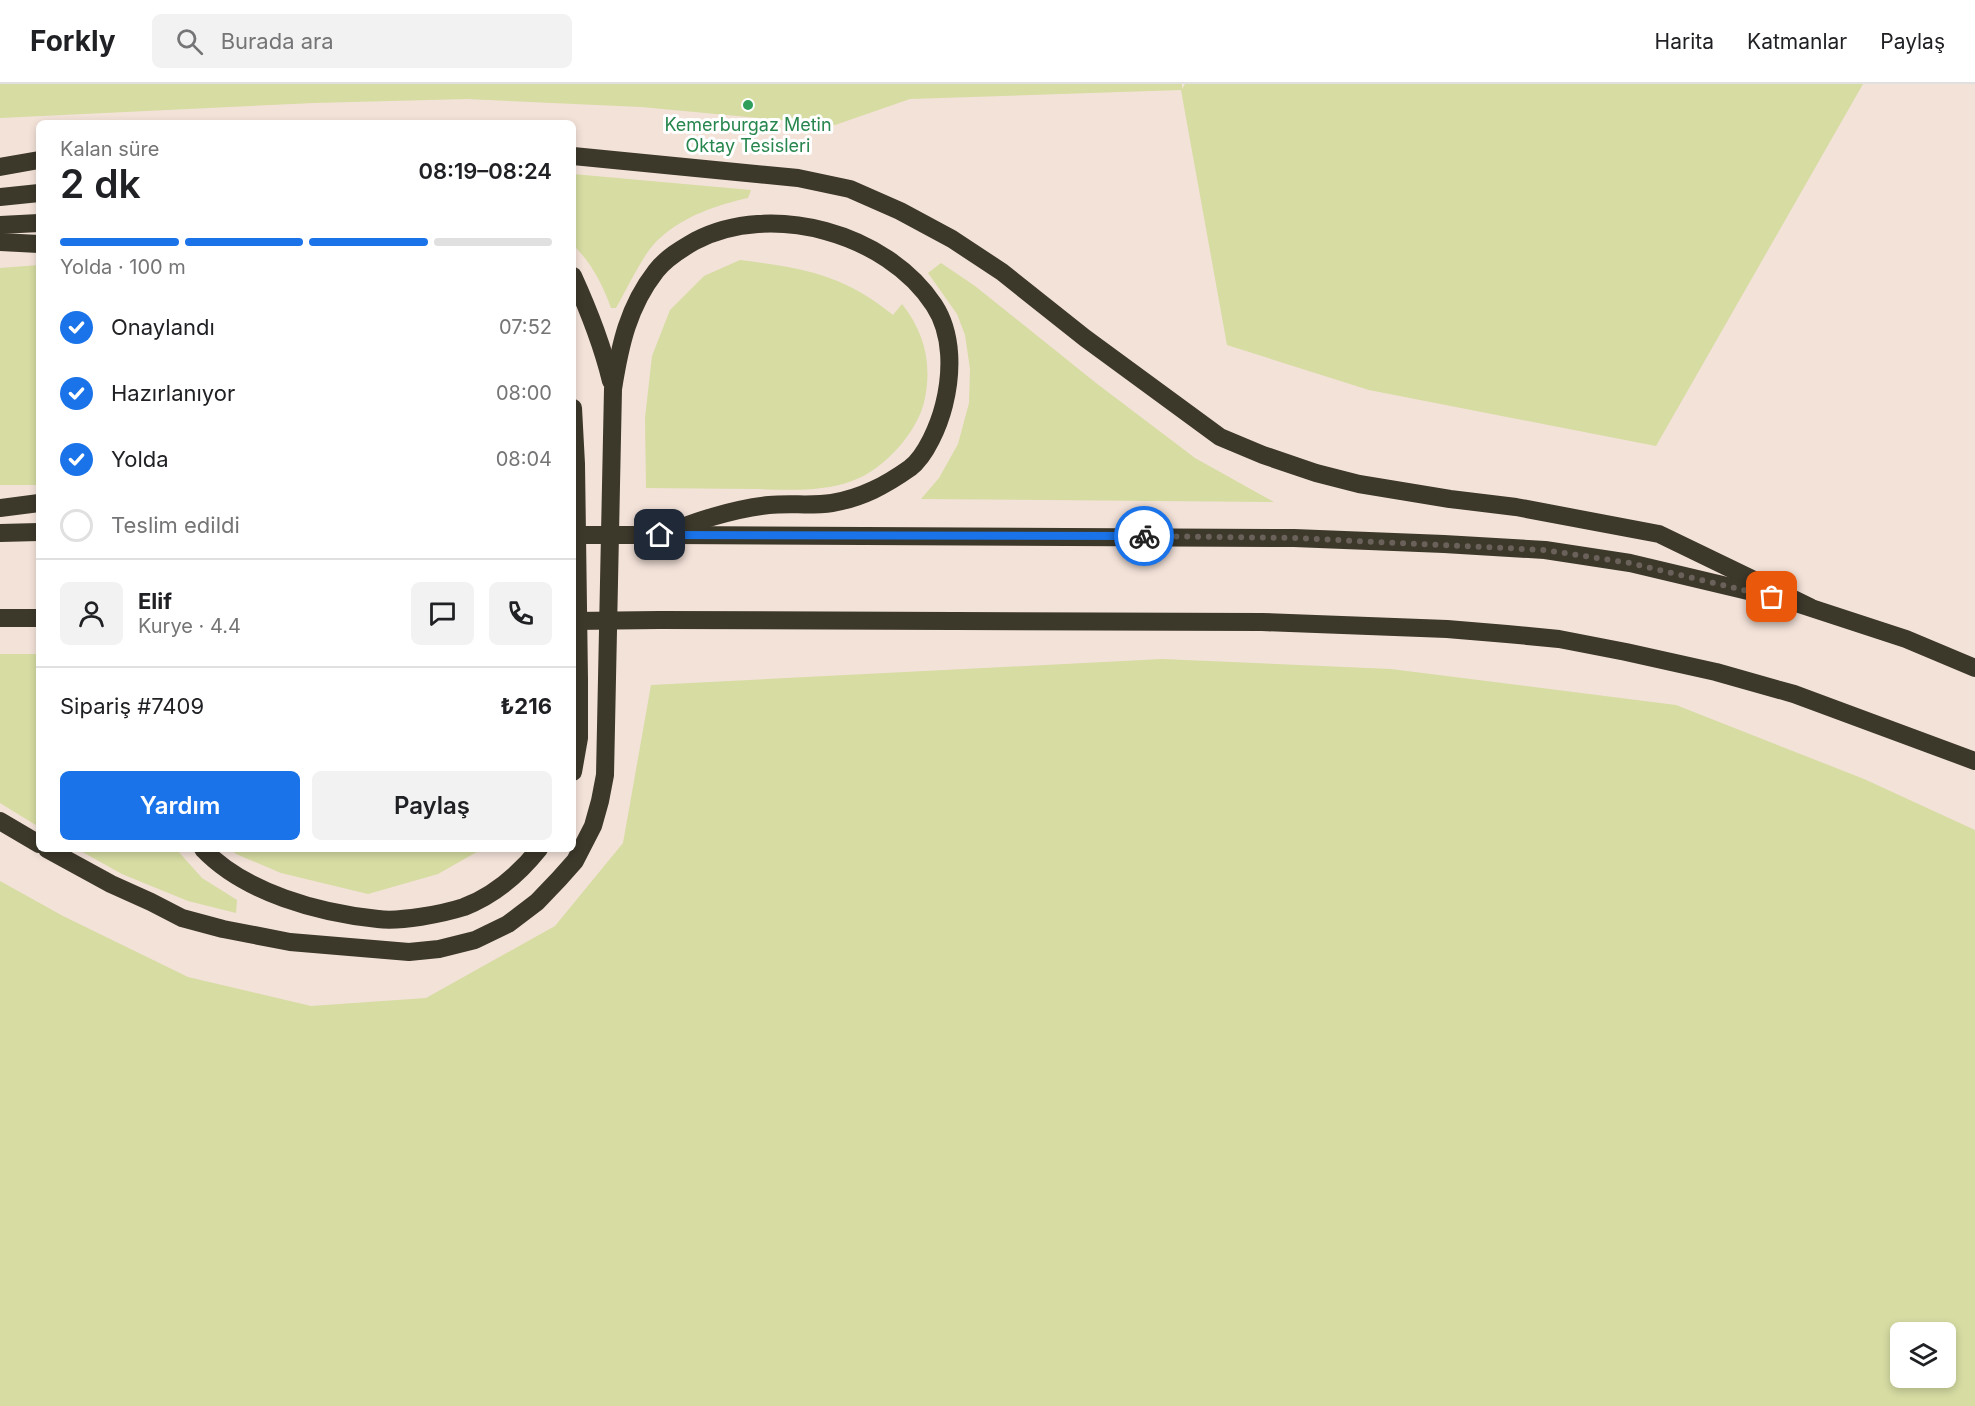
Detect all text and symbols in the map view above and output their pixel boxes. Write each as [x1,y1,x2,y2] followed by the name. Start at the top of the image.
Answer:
[152,14,572,68] search box
[30,24,116,58] text: Forkly
[173,25,206,58] icon: search
[221,28,334,54] text: Burada ara
[1655,29,1714,54] text: Harita
[1747,29,1847,54] text: Katmanlar
[1880,29,1945,54] text: Paylaş
[741,98,755,112] marker: Kemerburgaz Metin Oktay Tesisleri
[664,114,832,156] place label: Kemerburgaz Metin Oktay Tesisleri
[60,137,159,161] text: Kalan süre
[418,158,552,184] text: 08:19–08:24
[60,160,141,207] text: 2 dk
[60,255,186,279] text: Yolda · 100 m
[60,311,93,344] icon: check
[111,314,215,340] text: Onaylandı
[499,315,552,339] text: 07:52
[60,377,93,410] icon: check
[111,380,235,406] text: Hazırlanıyor
[496,381,552,405] text: 08:00
[60,443,93,476] icon: check
[111,446,169,472] text: Yolda
[496,447,552,471] text: 08:04
[1114,506,1174,566] courier
[634,509,685,560] pin
[111,512,240,538] text: Teslim edildi
[643,518,676,551] icon: home
[1128,520,1161,553] icon: bike
[1746,571,1797,622] pin
[1755,580,1788,613] icon: bag
[60,582,123,645] button: person
[411,582,474,645] button: chat
[489,582,552,645] button: phone
[138,588,172,614] text: Elif
[138,614,241,638] text: Kurye · 4.4
[60,693,204,719] text: Sipariş #7409
[500,693,552,719] text: ₺216
[60,771,300,840] button: Yardım
[312,771,552,840] button: Paylaş
[1890,1322,1956,1388] map controls
[1890,1322,1956,1388] button: layers

